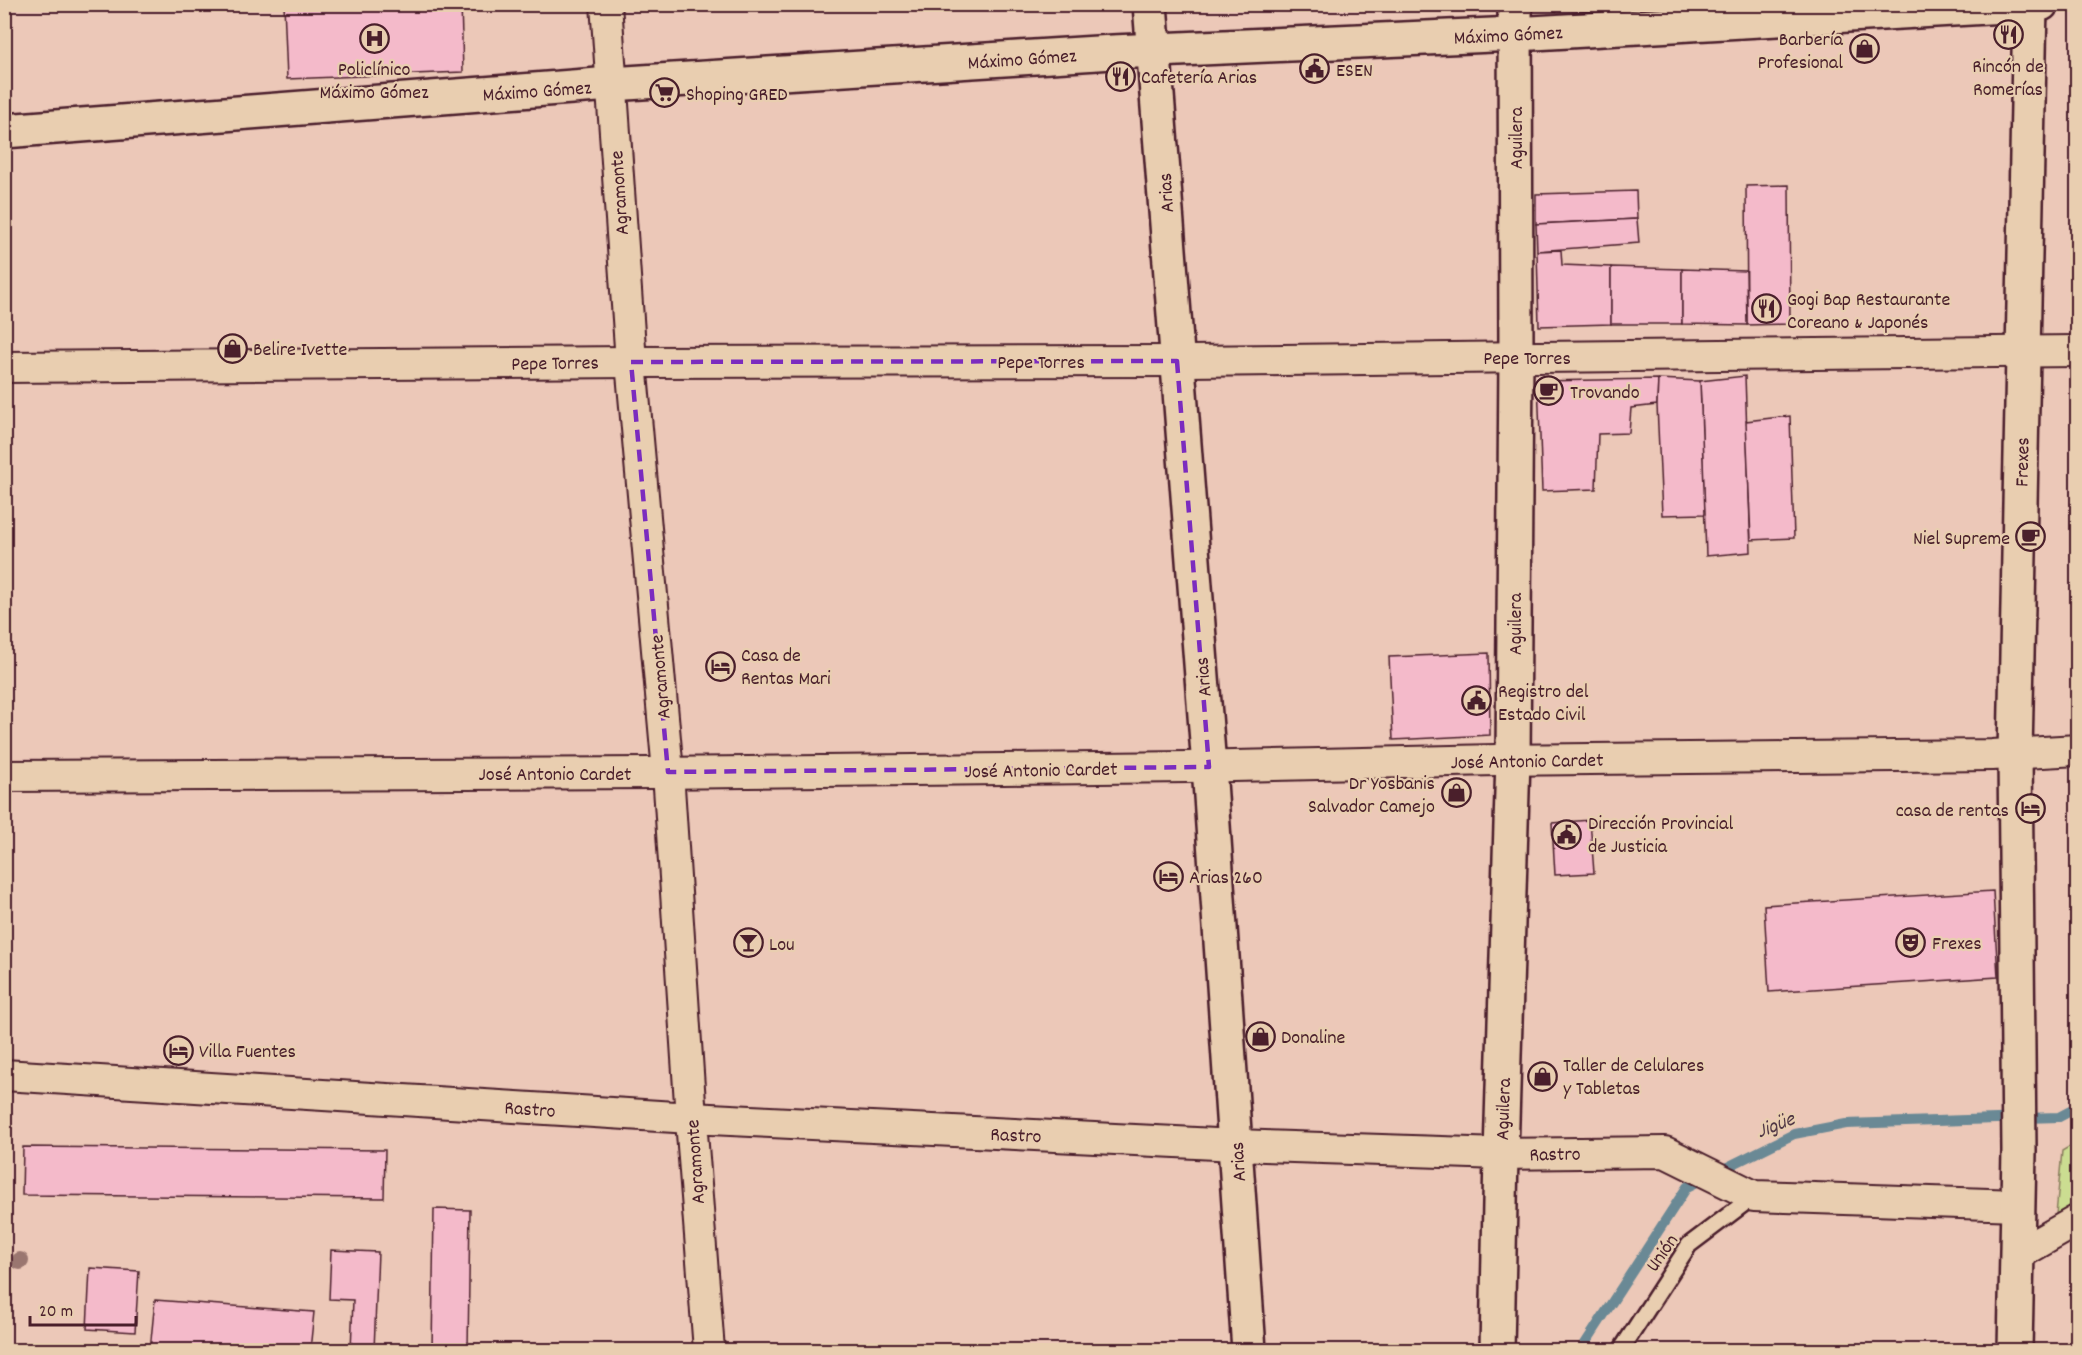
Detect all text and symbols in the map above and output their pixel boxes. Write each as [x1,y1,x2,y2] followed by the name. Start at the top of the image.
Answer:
[1992,18,2024,50] restaurant icon: Rincón de Romerías
[1453,20,1564,54] street label: Máximo Gómez
[358,22,390,54] hospital icon: Policlínico Máximo Gómez
[1757,27,1844,78] place label: Barbería Profesional
[1848,33,1880,65] shop icon: Barbería Profesional
[967,43,1078,79] street label: Máximo Gómez
[1299,53,1331,85] public building icon: ESEN
[1972,54,2044,105] place label: Rincón de Romerías
[319,57,429,108] place label: Policlínico Máximo Gómez
[1336,58,1373,86] place label: ESEN
[1104,60,1136,92] restaurant icon: Cafetería Arias
[1141,65,1257,93] place label: Cafetería Arias
[482,75,593,111] street label: Máximo Gómez
[649,77,681,109] supermarket icon: Shoping GRED
[686,82,788,110] place label: Shoping GRED
[1504,106,1532,169] street label: Aguilera
[604,149,638,236] street label: Agramonte
[1153,172,1183,214] street label: Arias
[1787,287,1950,338] place label: Gogi Bap Restaurante Coreano & Japonés
[1750,293,1782,325] restaurant icon: Gogi Bap Restaurante Coreano & Japonés
[216,332,248,364] shop icon: Belire Ivette
[253,337,348,365] place label: Belire Ivette
[1483,346,1571,374] street label: Pepe Torres
[511,350,599,380] street label: Pepe Torres
[997,350,1085,378] street label: Pepe Torres
[1533,375,1565,407] cafe icon: Trovando
[1570,380,1640,408] place label: Trovando
[2010,437,2038,487] street label: Frexes
[2015,521,2047,553] cafe icon: Niel Supreme
[1913,526,2010,554] place label: Niel Supreme
[1503,592,1531,655] street label: Aguilera
[644,633,680,720] street label: Agramonte
[741,643,831,694] place label: Casa de Rentas Mari
[704,650,736,682] hotel icon: Casa de Rentas Mari
[1189,656,1221,698] street label: Arias
[1498,679,1589,730] place label: Registro del Estado Civil
[1461,685,1493,717] public building icon: Registro del Estado Civil
[1450,748,1604,778] street label: José Antonio Cardet
[964,757,1118,787] street label: José Antonio Cardet
[479,762,631,790] street label: José Antonio Cardet
[1308,771,1435,822] place label: Dr Yosbanis Salvador Camejo
[1440,777,1472,809] shop icon: Dr Yosbanis Salvador Camejo
[2014,793,2046,825] hotel icon: casa de rentas
[1896,798,2009,826] place label: casa de rentas
[1588,811,1733,862] place label: Dirección Provincial de Justicia
[1551,818,1583,850] public building icon: Dirección Provincial de Justicia
[1152,860,1184,892] hotel icon: Arias 260
[1189,865,1263,893] place label: Arias 260
[1895,926,1927,958] theatre icon: Frexes
[732,927,764,959] bar icon: Lou
[1932,931,1982,959] place label: Frexes
[769,932,795,960] place label: Lou
[1244,1020,1276,1052] shop icon: Donaline
[1281,1025,1346,1053] place label: Donaline
[162,1034,194,1066] hotel icon: Villa Fuentes
[199,1039,296,1067] place label: Villa Fuentes
[1563,1053,1704,1104] place label: Taller de Celulares y Tabletas
[1526,1060,1558,1092] shop icon: Taller de Celulares y Tabletas
[1490,1077,1520,1141] street label: Aguilera
[503,1095,556,1127] street label: Rastro
[1752,1105,1801,1148] water label: Jigüe
[680,1118,714,1205] street label: Agramonte
[990,1122,1042,1152] street label: Rastro
[1225,1141,1255,1183] street label: Arias
[1529,1142,1581,1170] street label: Rastro
[1640,1229,1687,1278] street label: Unión
[30,1289,136,1327] scale bar
[39,1300,73,1325] text: 20 m

